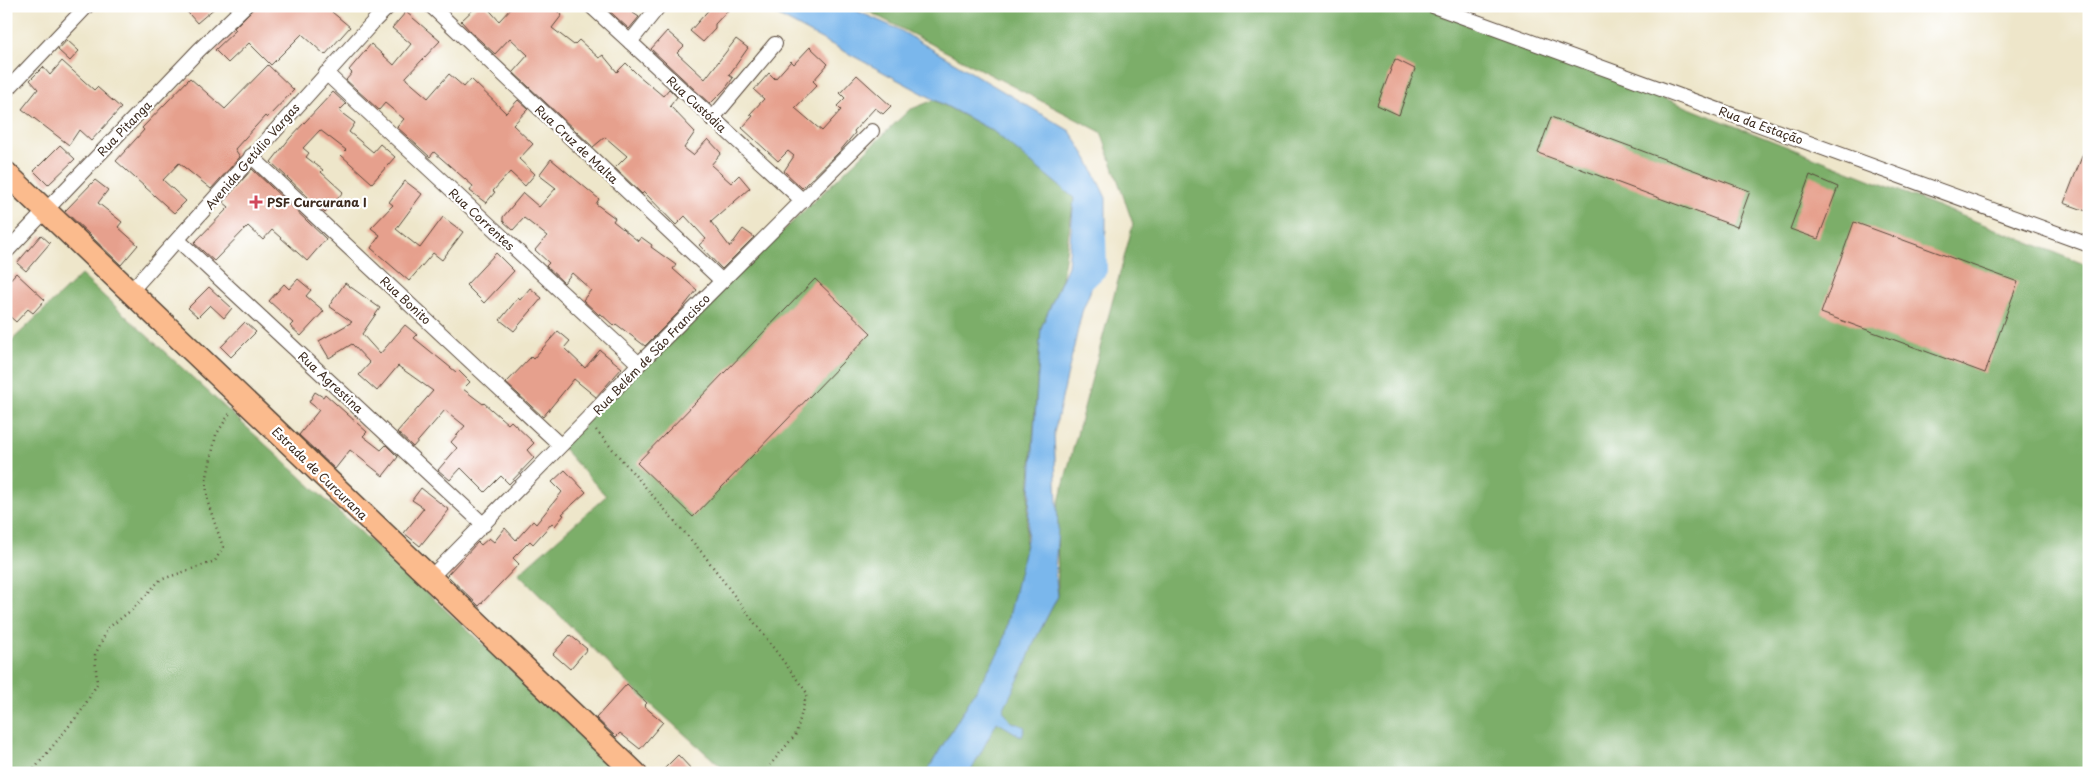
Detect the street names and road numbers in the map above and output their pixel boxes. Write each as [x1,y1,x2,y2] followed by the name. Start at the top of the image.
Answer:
[663,72,731,137] street label: Rua Custódia
[93,96,156,160] street label: Rua Pitanga
[201,98,304,213] street label: Avenida Getúlio Vargas
[531,100,623,188] street label: Rua Cruz de Malta
[1716,101,1806,149] street label: Rua da Estação
[445,184,519,255] street label: Rua Correntes
[377,272,436,328] street label: Rua Bonito
[588,289,714,418] street label: Rua Belém de São Francisco
[294,347,368,417] street label: Rua Agrestina
[268,422,372,524] street label: Estrada de Curcurana

